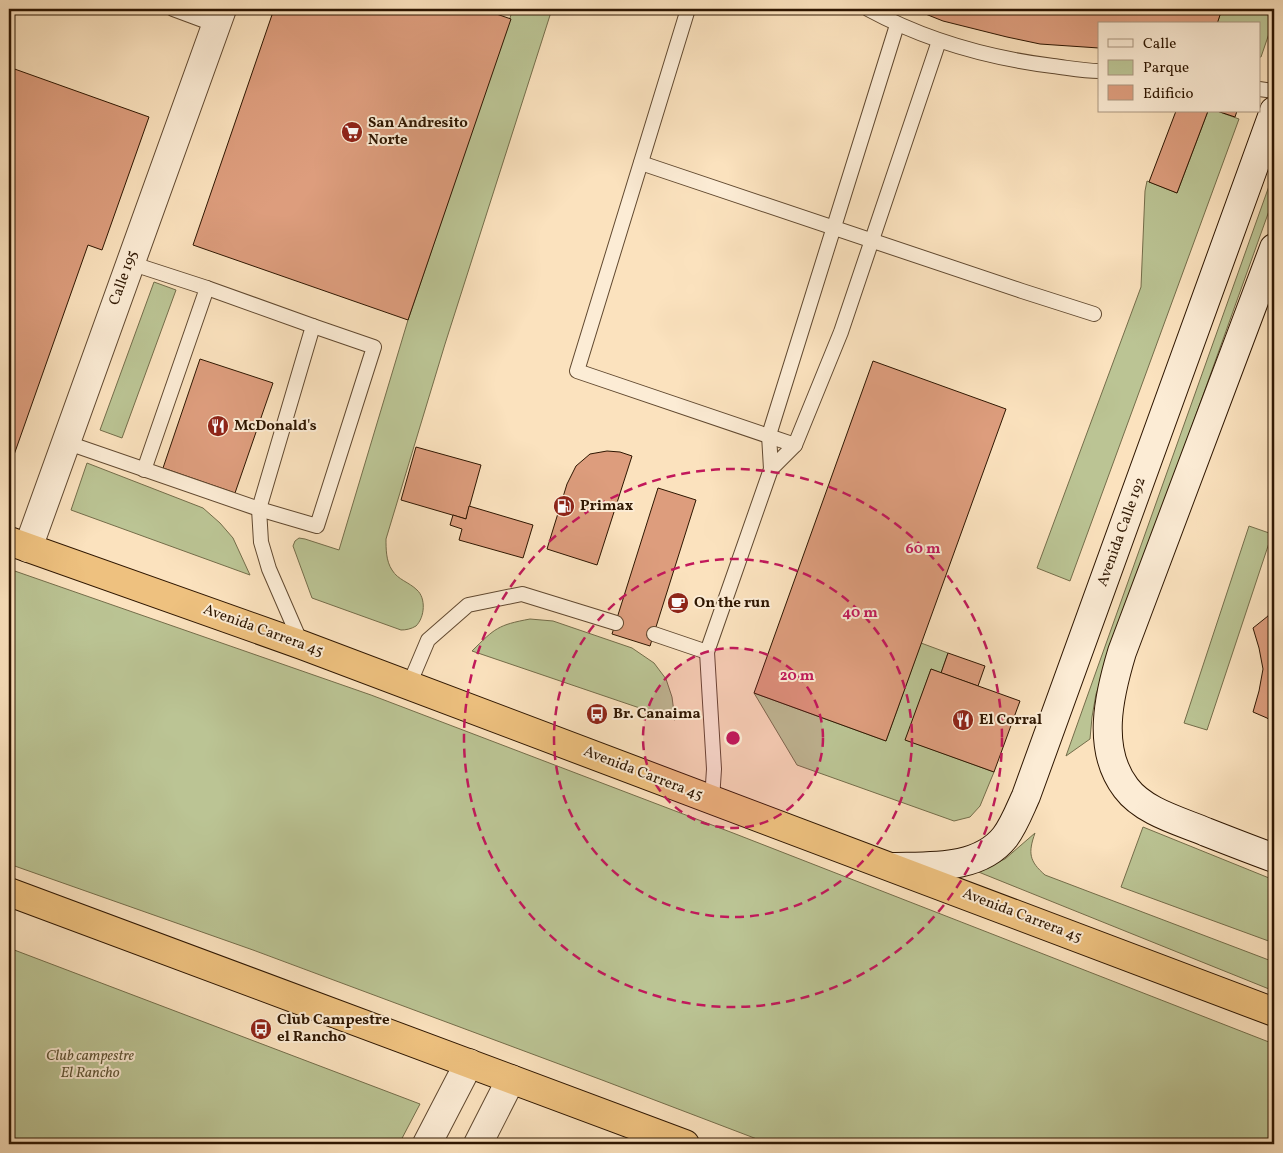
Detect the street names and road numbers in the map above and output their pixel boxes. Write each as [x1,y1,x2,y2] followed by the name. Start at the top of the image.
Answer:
[104,248,144,308] street label: Calle 195
[1092,474,1152,590] street label: Avenida Calle 192
[200,600,326,662] street label: Avenida Carrera 45
[580,742,706,806] street label: Avenida Carrera 45
[959,884,1085,948] street label: Avenida Carrera 45

